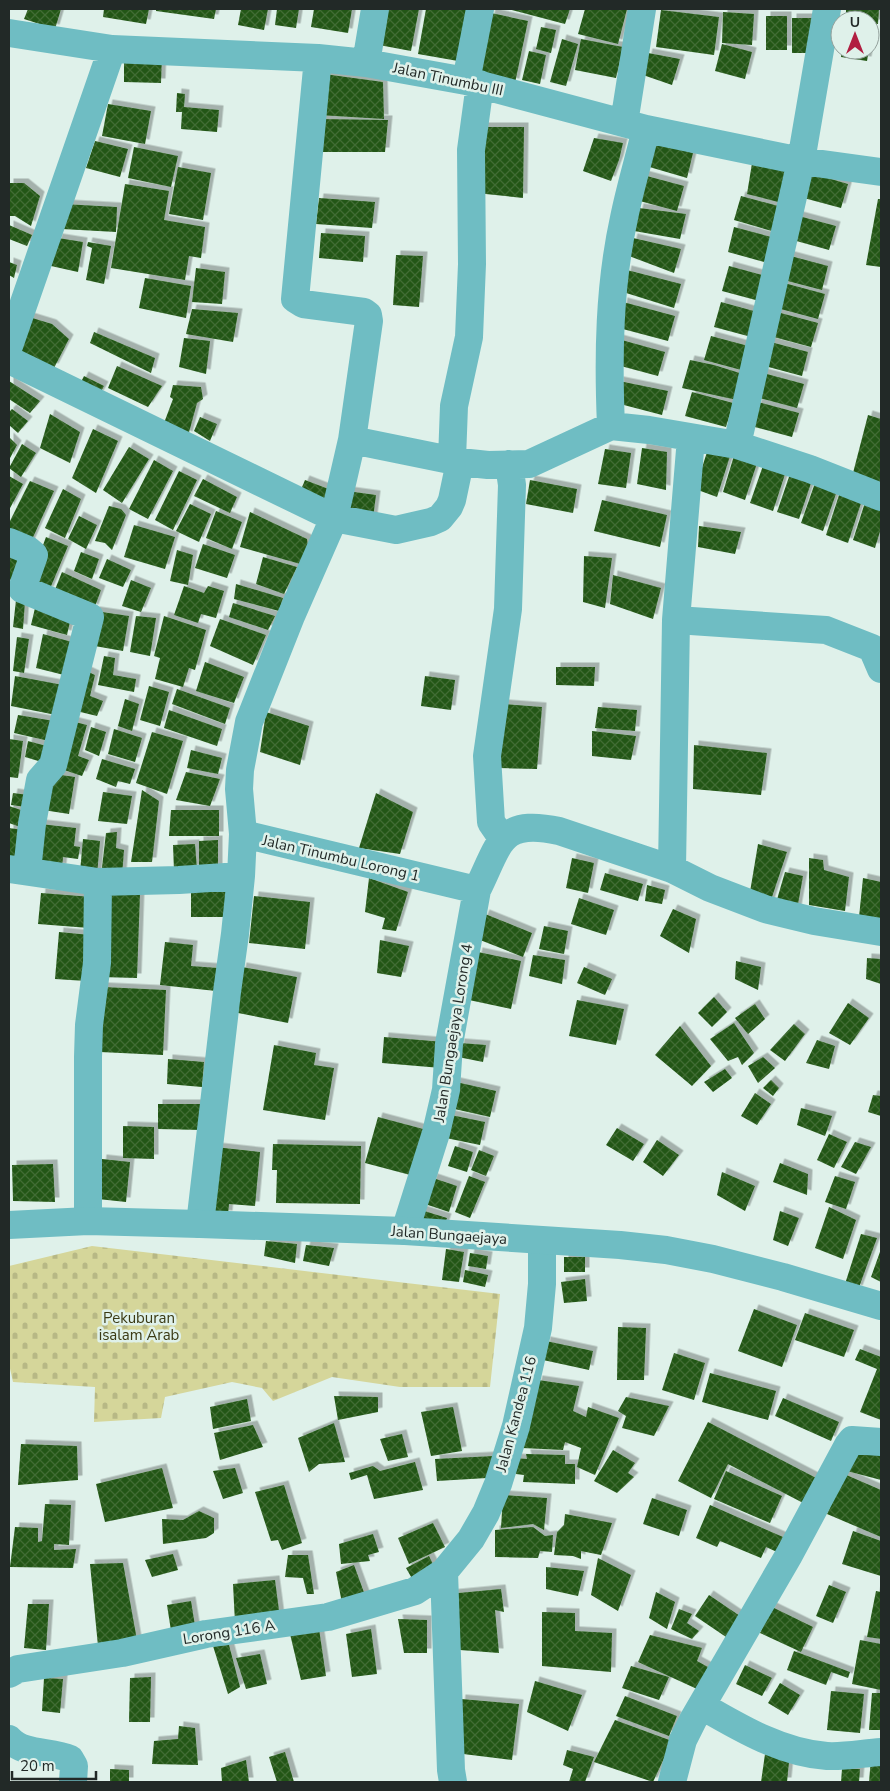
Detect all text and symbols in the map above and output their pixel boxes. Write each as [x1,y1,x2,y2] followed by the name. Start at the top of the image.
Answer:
[830,10,880,60] north arrow
[850,13,860,32] text: U
[390,57,505,100] street label: Jalan Tinumbu III
[259,830,422,886] street label: Jalan Tinumbu Lorong 1
[429,942,477,1125] street label: Jalan Bungaejaya Lorong 4
[389,1221,508,1249] street label: Jalan Bungaejaya
[99,1308,180,1345] park label: Pekuburan isalam Arab
[491,1354,541,1475] street label: Jalan Kandea 116
[182,1615,277,1649] street label: Lorong 116 A
[12,1748,96,1780] scale bar
[20,1756,55,1776] text: 20 m

